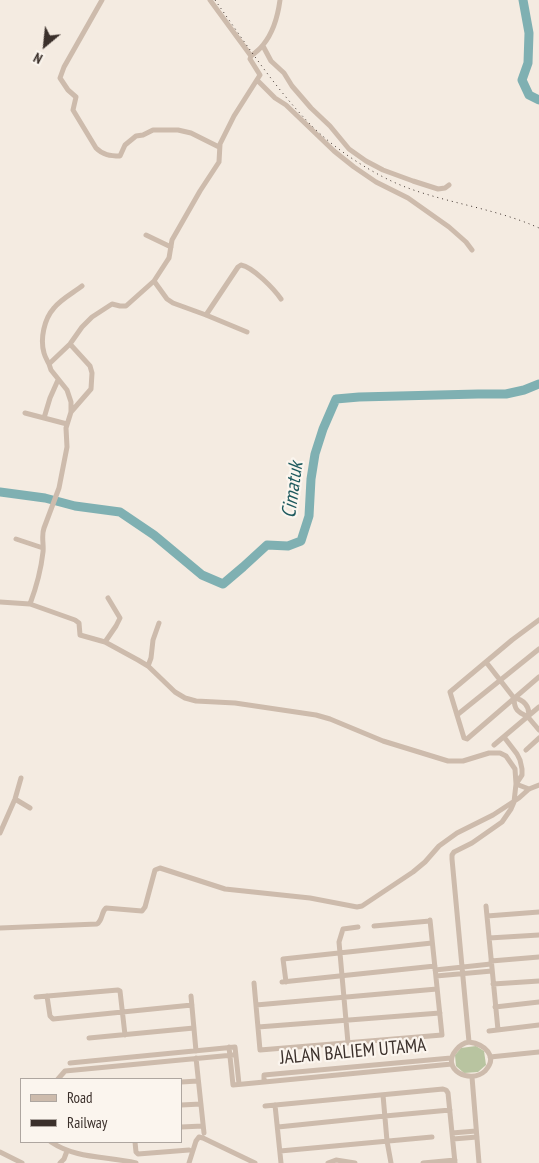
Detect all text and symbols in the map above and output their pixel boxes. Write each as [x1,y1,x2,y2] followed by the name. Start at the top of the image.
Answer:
[20,20,70,70] north arrow
[30,49,46,68] text: N
[277,460,309,520] water label: Cimatuk
[279,1034,427,1070] street label: JALAN BALIEM UTAMA
[20,1078,182,1143] legend
[67,1088,93,1107] text: Road
[67,1113,107,1132] text: Railway

